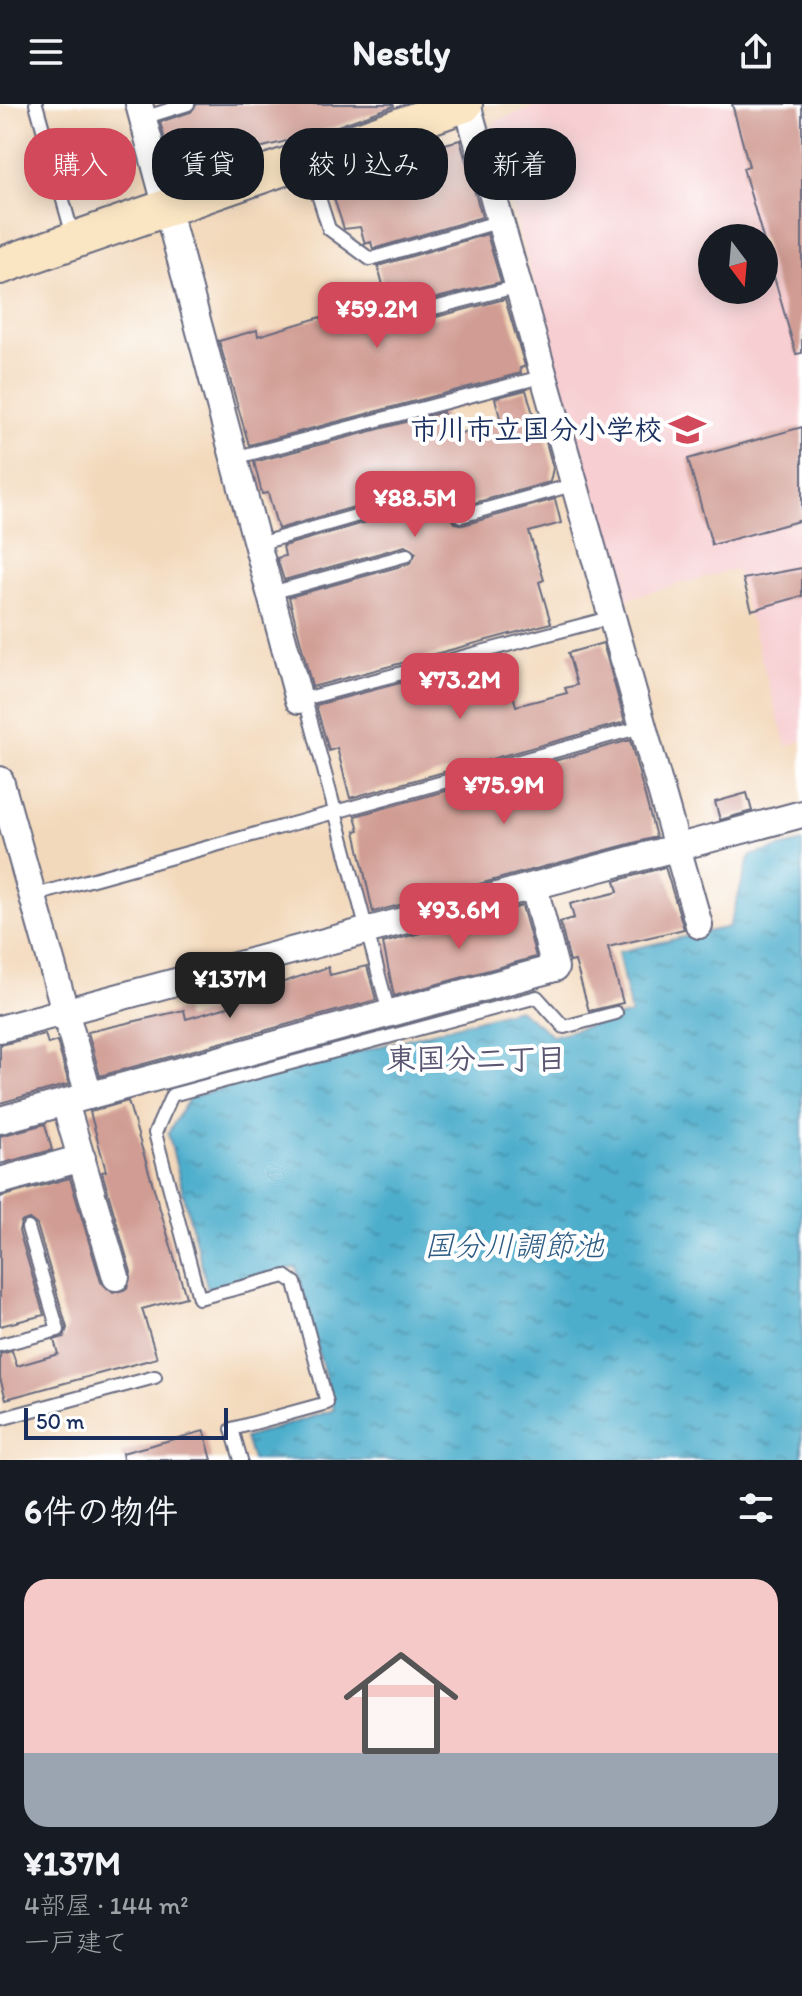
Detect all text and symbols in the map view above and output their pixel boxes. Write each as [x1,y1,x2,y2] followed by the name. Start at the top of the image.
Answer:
[24,30,68,74] icon: menu
[734,30,778,74] icon: share
[352,31,450,74] text: Nestly
[24,128,136,200] chip: 購入
[152,128,264,200] chip: 賃貸
[280,128,448,200] chip: 絞り込み
[464,128,576,200] chip: 新着
[698,224,778,304] north arrow
[698,224,778,304] map controls
[312,282,442,350] pin: ¥59.2M
[336,292,418,324] text: ¥59.2M
[669,410,707,448] school or university icon: 市川市立国分小学校
[410,412,662,446] place label: 市川市立国分小学校
[350,471,480,539] pin: ¥88.5M
[373,481,457,513] text: ¥88.5M
[395,653,525,721] pin: ¥73.2M
[419,663,501,695] text: ¥73.2M
[439,758,569,826] pin: ¥75.9M
[463,768,545,800] text: ¥75.9M
[394,883,524,951] pin: ¥93.6M
[418,893,500,925] text: ¥93.6M
[174,952,286,1020] pin: ¥137M
[193,962,267,994] text: ¥137M
[386,1040,566,1077] district label: 東国分二丁目
[424,1227,605,1264] water label: 国分川調節池
[24,1404,228,1440] scale bar
[36,1408,85,1435] text: 50 m
[734,1486,778,1530] icon: filters
[24,1491,178,1532] text: 6件の物件
[329,1631,473,1775] icon: home
[24,1843,121,1884] text: ¥137M
[24,1889,189,1921] text: 4部屋 · 144 m²
[24,1926,128,1958] text: 一戸建て

